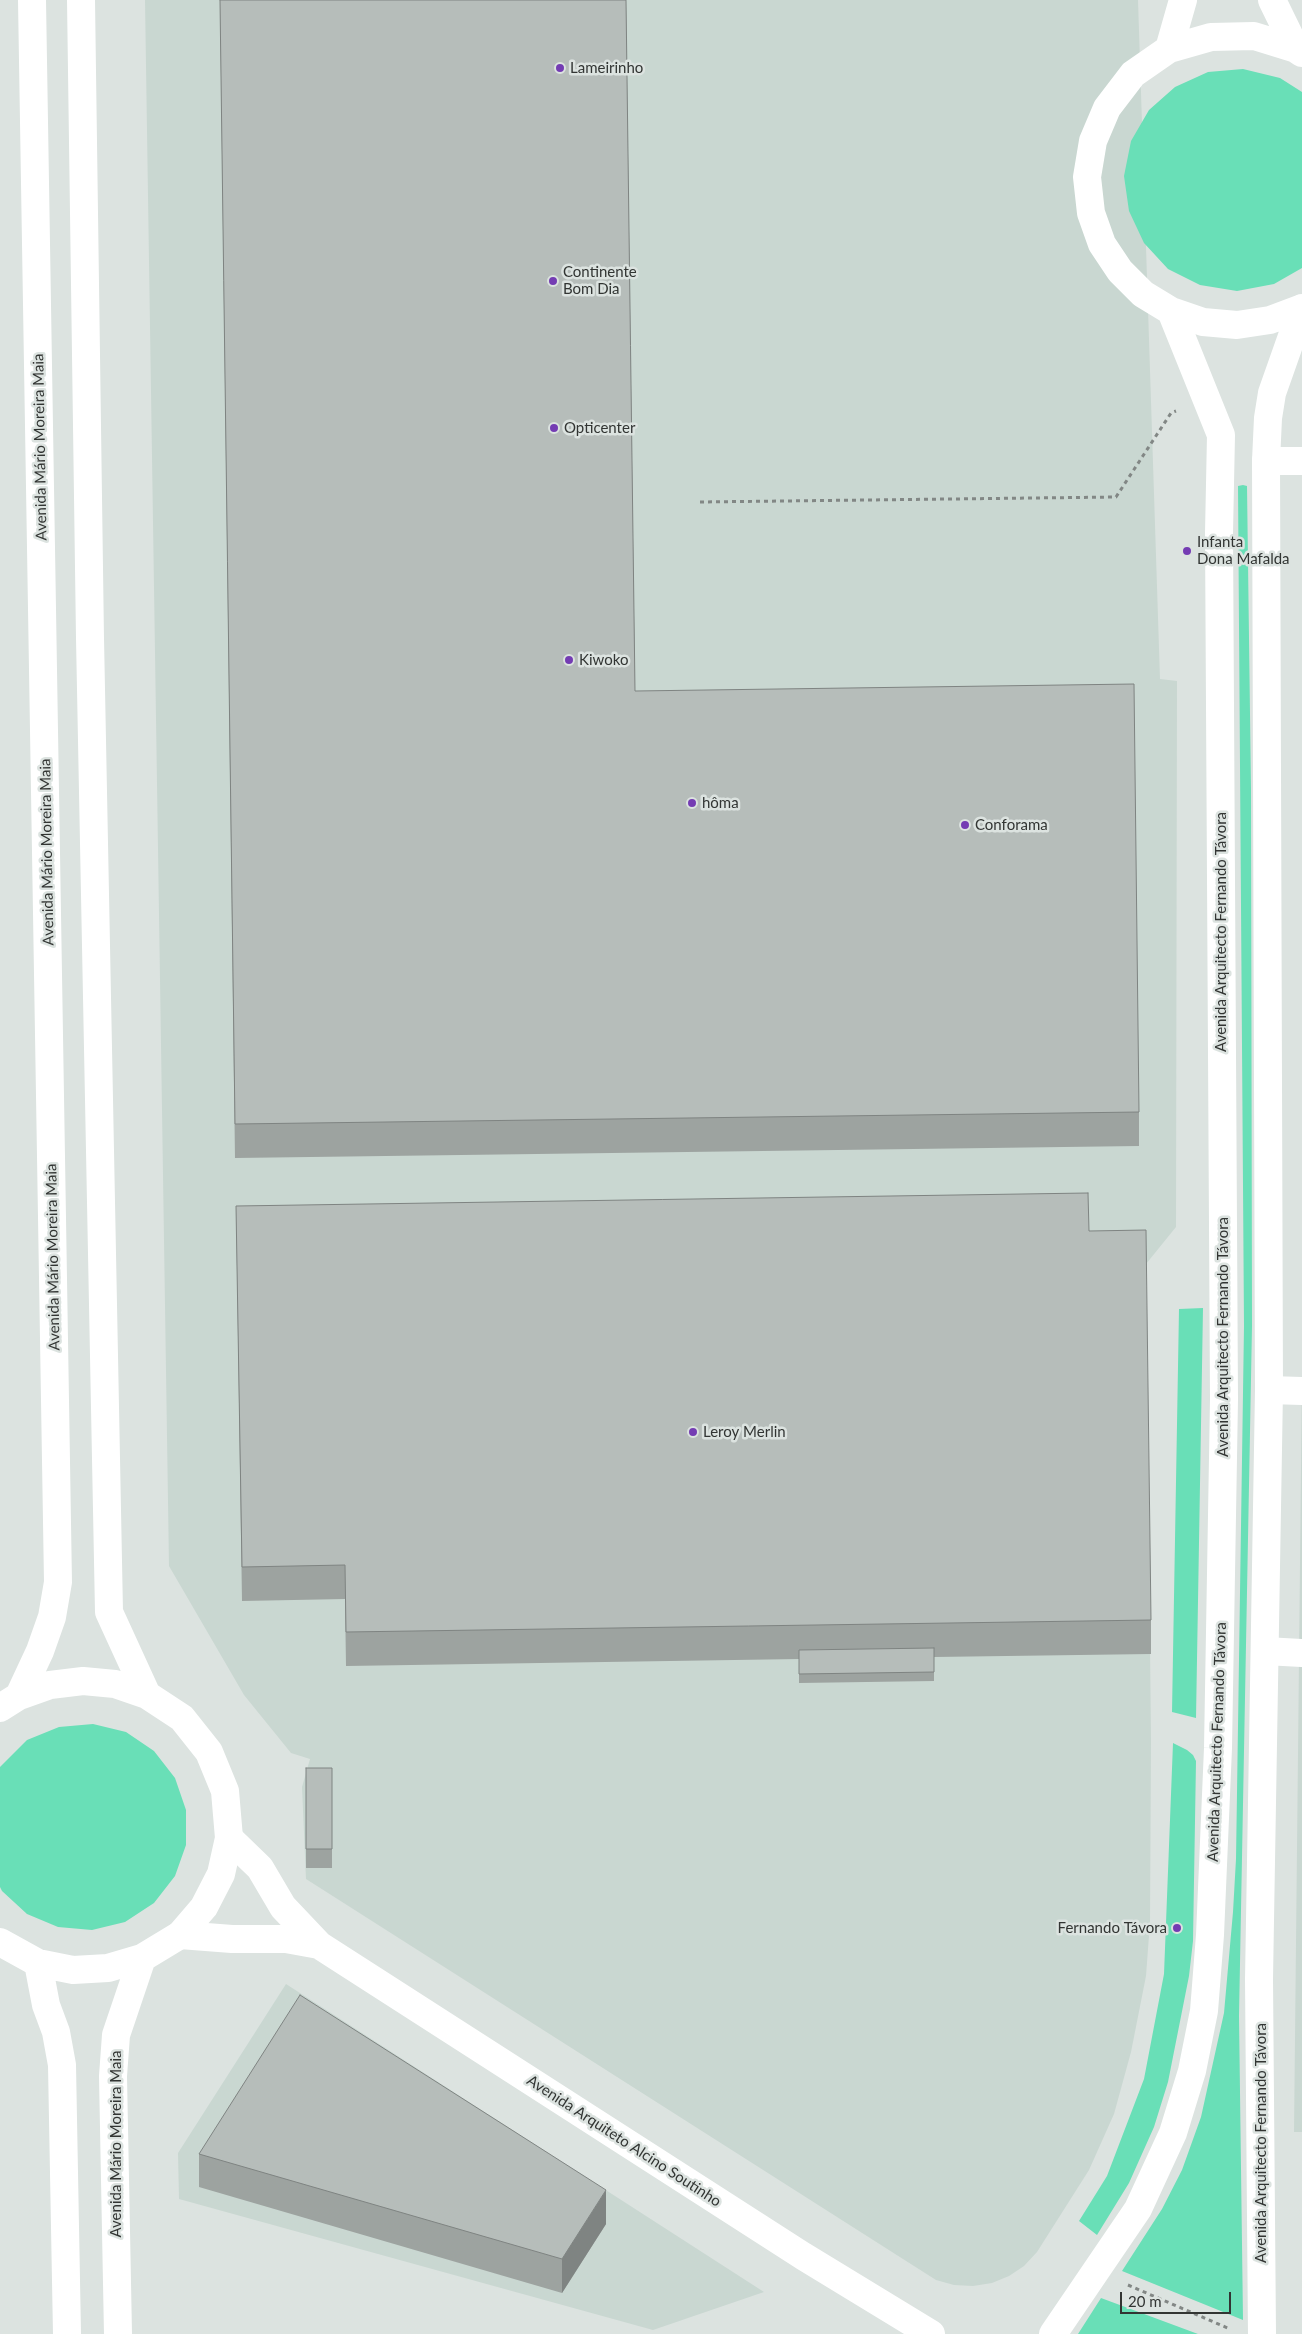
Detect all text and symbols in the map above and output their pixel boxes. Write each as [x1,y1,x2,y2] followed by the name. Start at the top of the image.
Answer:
[570,59,643,77] place label: Lameirinho
[554,62,566,74] marker: Lameirinho
[563,263,637,298] place label: Continente Bom Dia
[547,275,559,287] marker: Continente Bom Dia
[29,353,51,541] street label: Avenida Mário Moreira Maia
[564,419,635,437] place label: Opticenter
[548,422,560,434] marker: Opticenter
[1197,533,1290,568] place label: Infanta Dona Mafalda
[1181,545,1193,557] marker: Infanta Dona Mafalda
[579,651,628,669] place label: Kiwoko
[563,654,575,666] marker: Kiwoko
[36,758,58,946] street label: Avenida Mário Moreira Maia
[702,794,739,812] place label: hôma
[686,797,698,809] marker: hôma
[1212,812,1230,1052] street label: Avenida Arquitecto Fernando Távora
[975,816,1048,834] place label: Conforama
[959,819,971,831] marker: Conforama
[42,1163,64,1351] street label: Avenida Mário Moreira Maia
[1214,1217,1232,1457] street label: Avenida Arquitecto Fernando Távora
[703,1423,786,1441] place label: Leroy Merlin
[687,1426,699,1438] marker: Leroy Merlin
[1204,1622,1230,1862] street label: Avenida Arquitecto Fernando Távora
[1058,1919,1167,1937] place label: Fernando Távora
[1171,1922,1183,1934] marker: Fernando Távora
[1252,2023,1270,2263] street label: Avenida Arquitecto Fernando Távora
[107,2051,125,2237] street label: Avenida Mário Moreira Maia
[524,2071,724,2211] street label: Avenida Arquiteto Alcino Soutinho
[1122,2282,1233,2314] scale bar
[1128,2292,1162,2310] text: 20 m

